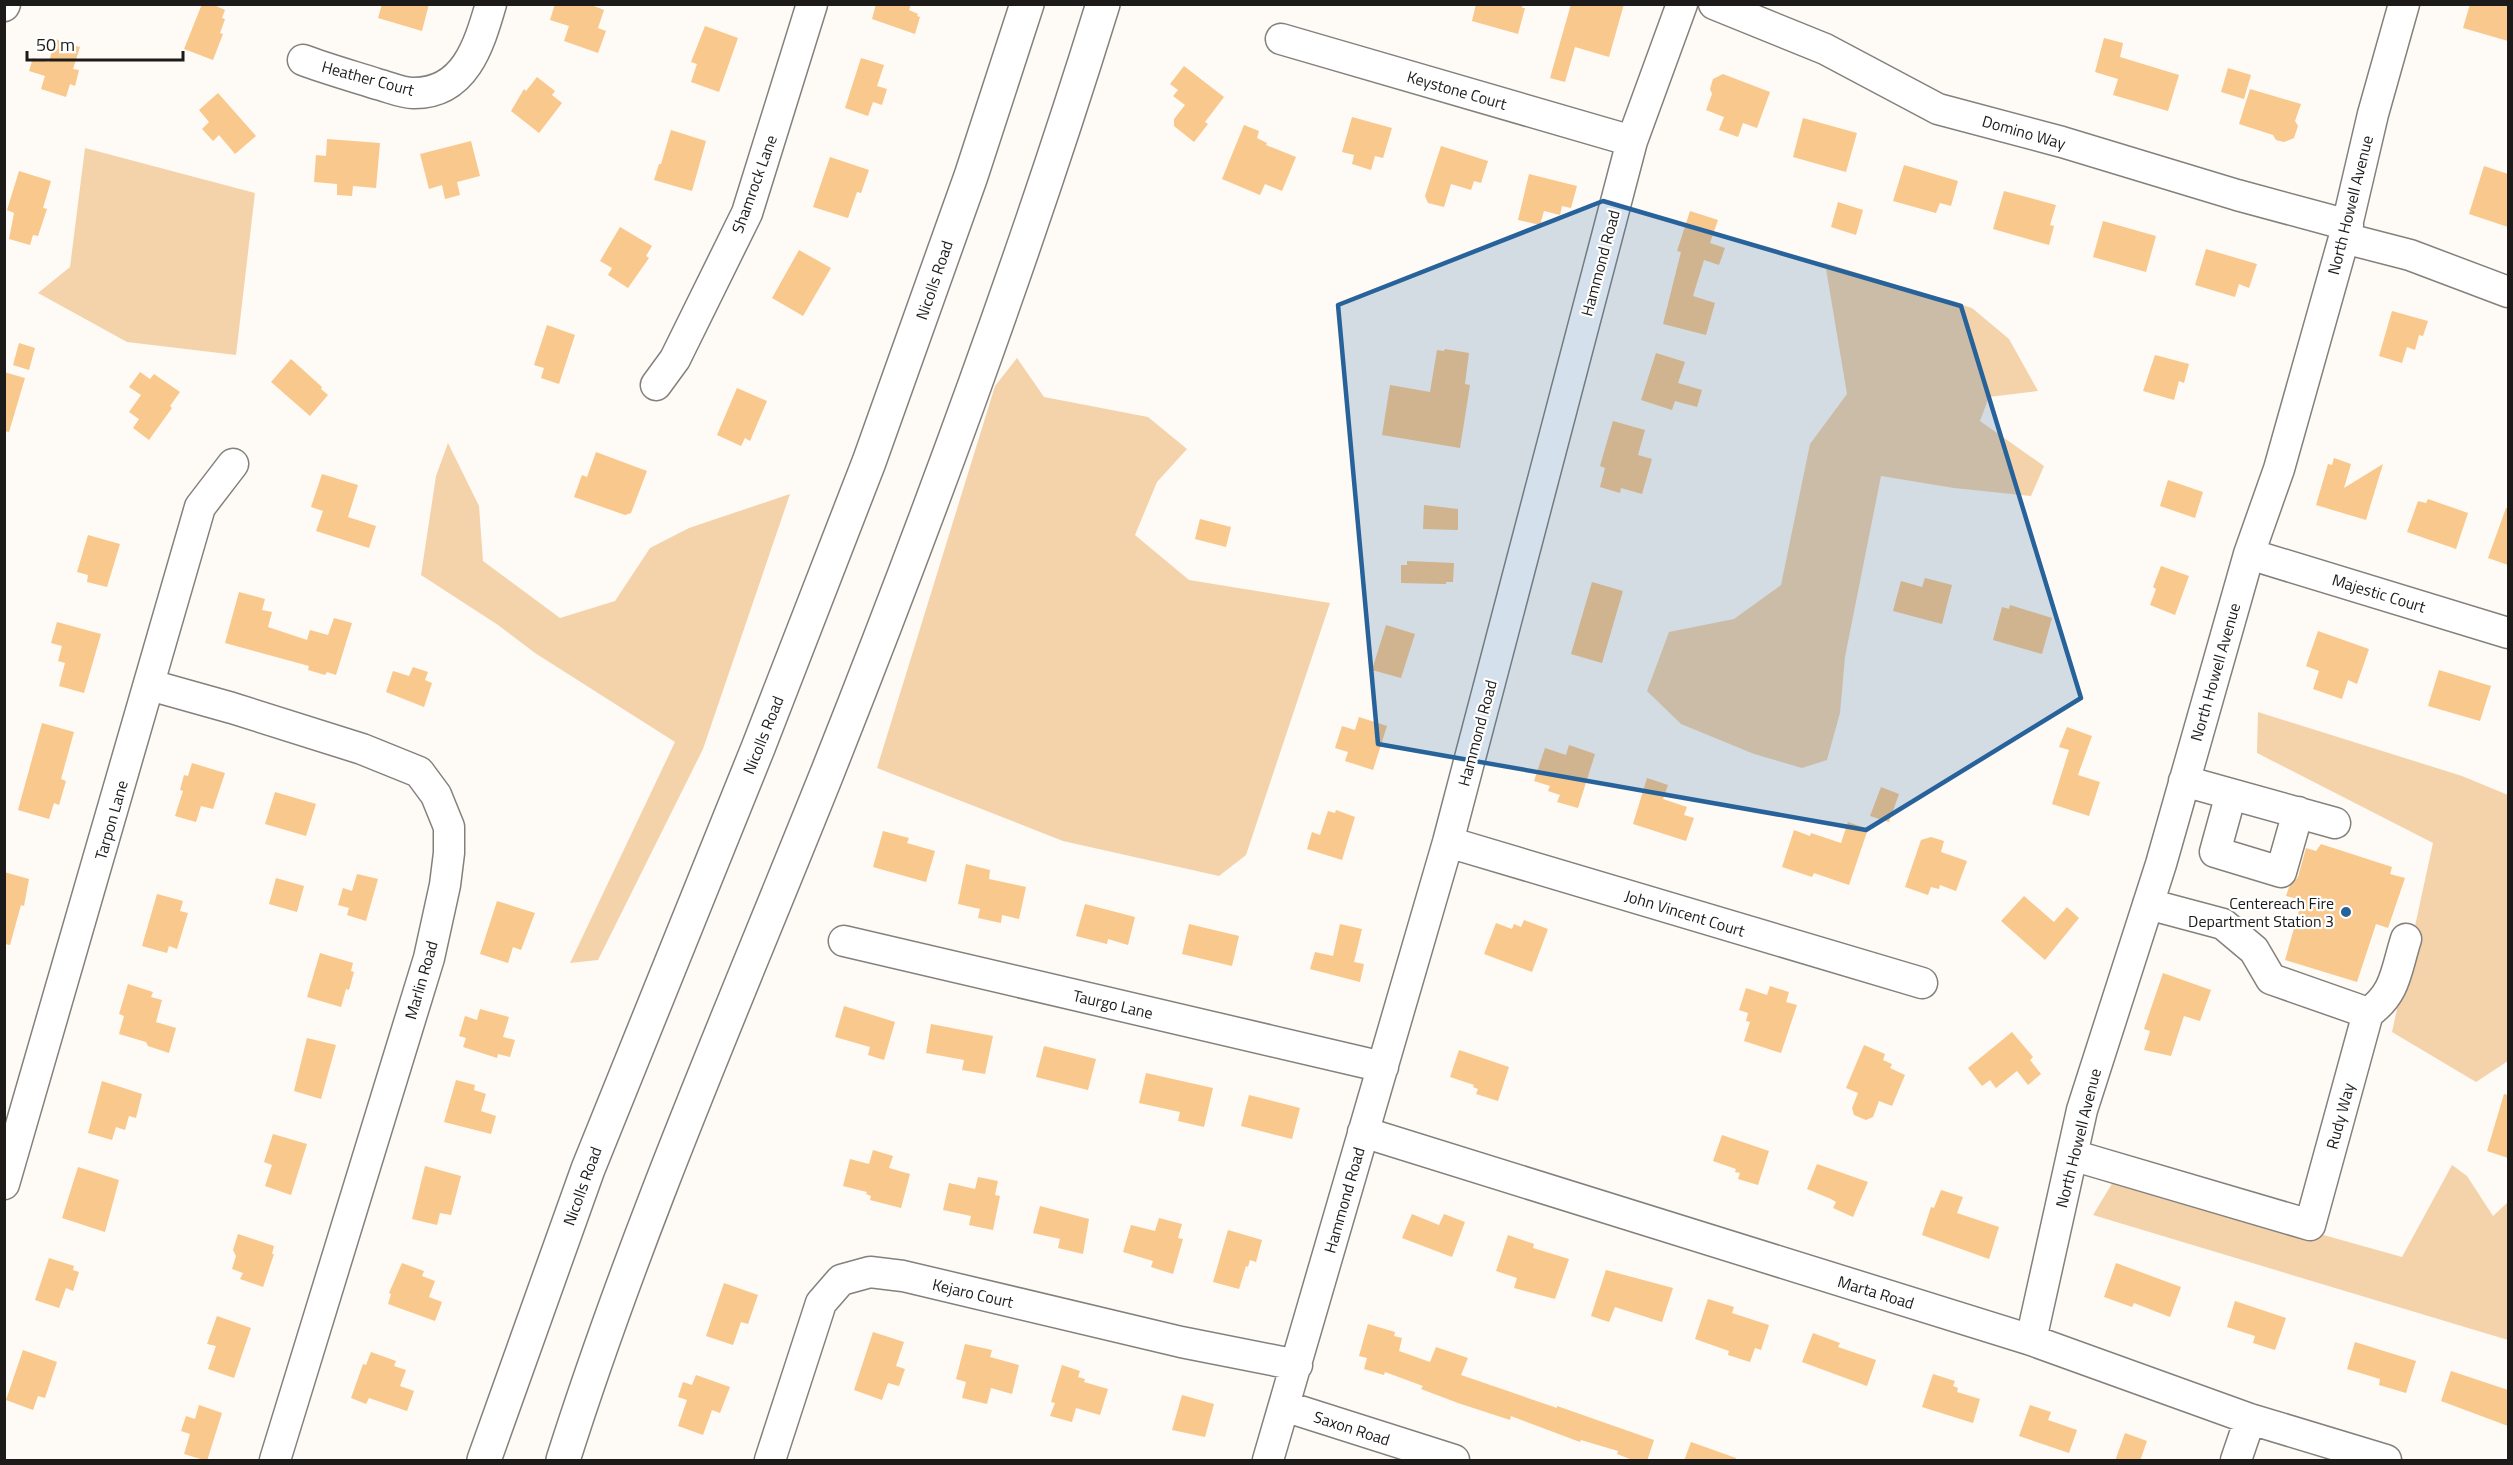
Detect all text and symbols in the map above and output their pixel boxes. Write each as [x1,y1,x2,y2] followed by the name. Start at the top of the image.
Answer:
[27,24,183,62] scale bar
[36,31,75,58] text: 50 m
[319,54,417,102] street label: Heather Court
[1404,64,1510,116] street label: Keystone Court
[1979,109,2069,155] street label: Domino Way
[725,132,783,236] street label: Shamrock Lane
[2321,133,2379,277] street label: North Howell Avenue
[1574,207,1626,319] street label: Hammond Road
[909,237,959,323] street label: Nicolls Road
[2329,567,2429,619] street label: Majestic Court
[2184,600,2246,744] street label: North Howell Avenue
[1451,677,1503,789] street label: Hammond Road
[736,692,790,778] street label: Nicolls Road
[88,777,134,863] street label: Tarpon Lane
[1622,883,1748,943] street label: John Vincent Court
[2188,891,2334,933] place label: Centereach Fire Department Station 3
[2339,905,2353,919] marker: Centereach Fire Department Station 3
[398,938,444,1022] street label: Marlin Road
[1071,983,1155,1025] street label: Taurgo Lane
[2049,1066,2107,1210] street label: North Howell Avenue
[2320,1080,2360,1152] street label: Rudy Way
[557,1143,607,1229] street label: Nicolls Road
[1317,1144,1371,1256] street label: Hammond Road
[1835,1269,1917,1315] street label: Marta Road
[930,1272,1016,1314] street label: Kejaro Court
[1311,1404,1393,1452] street label: Saxon Road

